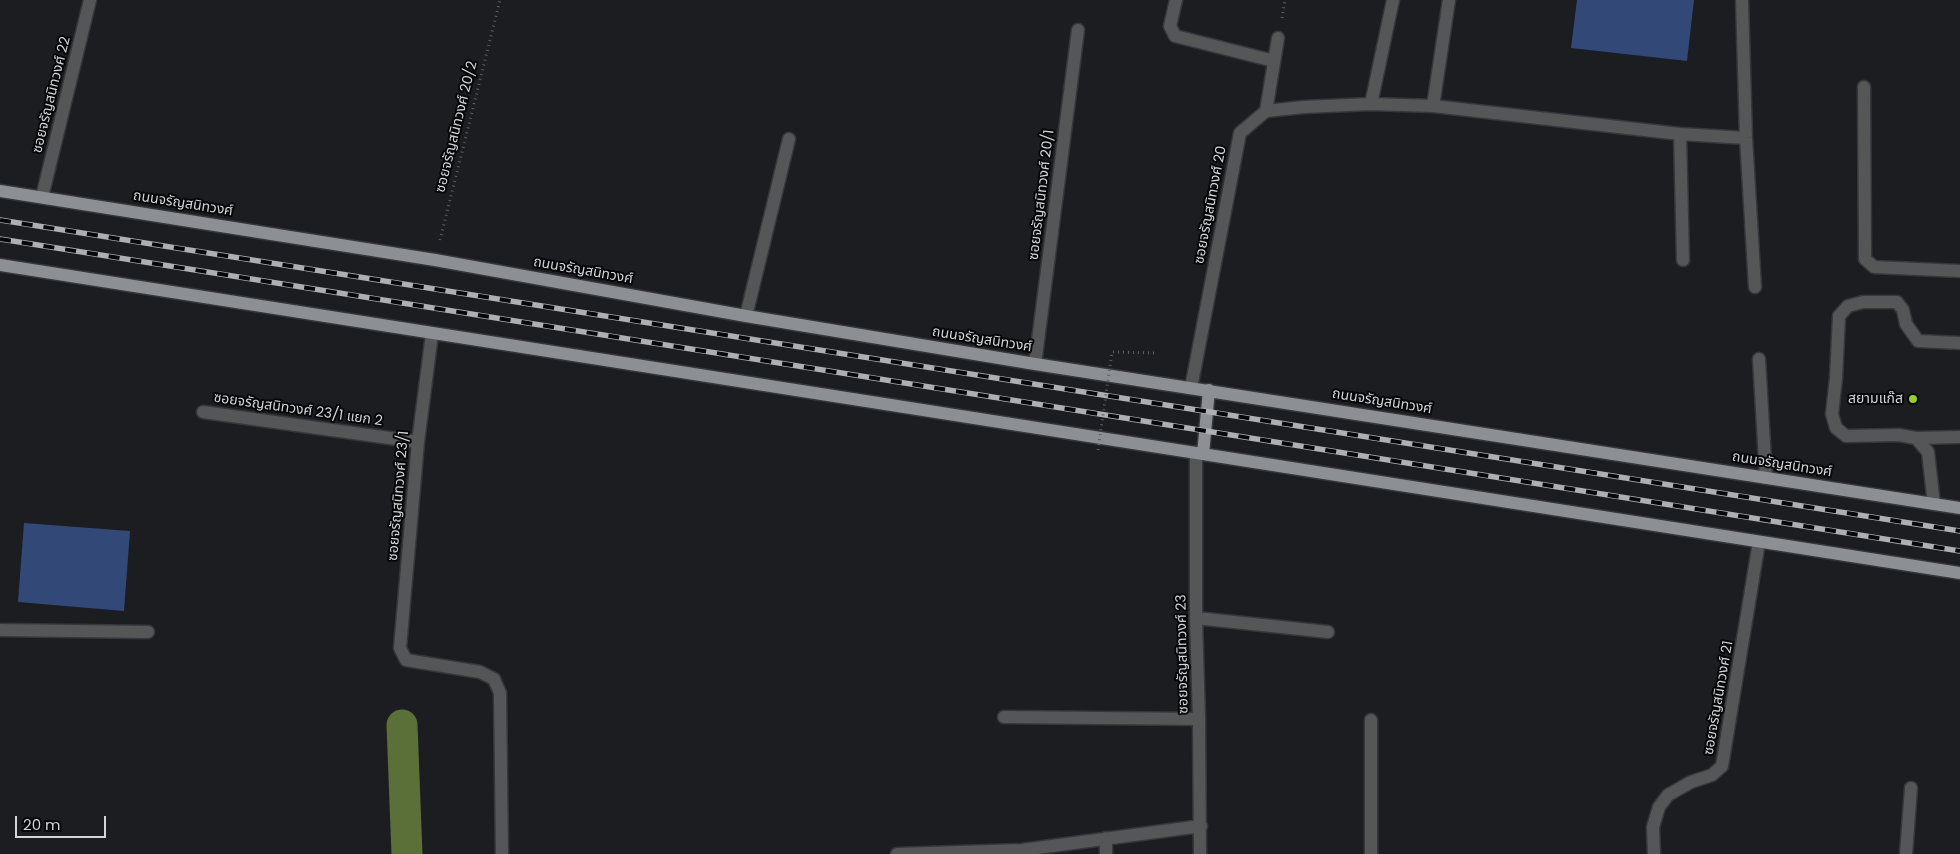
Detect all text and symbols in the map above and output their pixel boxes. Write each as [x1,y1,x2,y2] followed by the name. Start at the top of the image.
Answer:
[29,35,75,155] street label: ซอยจรัญสนิทวงศ์ 22
[433,60,481,194] street label: ซอยจรัญสนิทวงศ์ 20/2
[1026,129,1058,261] street label: ซอยจรัญสนิทวงศ์ 20/1
[1191,144,1231,266] street label: ซอยจรัญสนิทวงศ์ 20
[132,188,234,220] street label: ถนนจรัญสนิทวงศ์
[532,254,634,288] street label: ถนนจรัญสนิทวงศ์
[931,324,1033,356] street label: ถนนจรัญสนิทวงศ์
[1331,386,1433,418] street label: ถนนจรัญสนิทวงศ์
[212,390,384,430] street label: ซอยจรัญสนิทวงศ์ 23/1 แยก 2
[1848,391,1903,407] place label: สยามแก๊ส
[1907,393,1919,405] marker: สยามแก๊ส
[385,430,413,562] street label: ซอยจรัญสนิทวงศ์ 23/1
[1731,449,1833,481] street label: ถนนจรัญสนิทวงศ์
[1174,594,1192,714] street label: ซอยจรัญสนิทวงศ์ 23
[1701,640,1737,756] street label: ซอยจรัญสนิทวงศ์ 21
[18,806,109,838] scale bar
[23,814,61,835] text: 20 m

